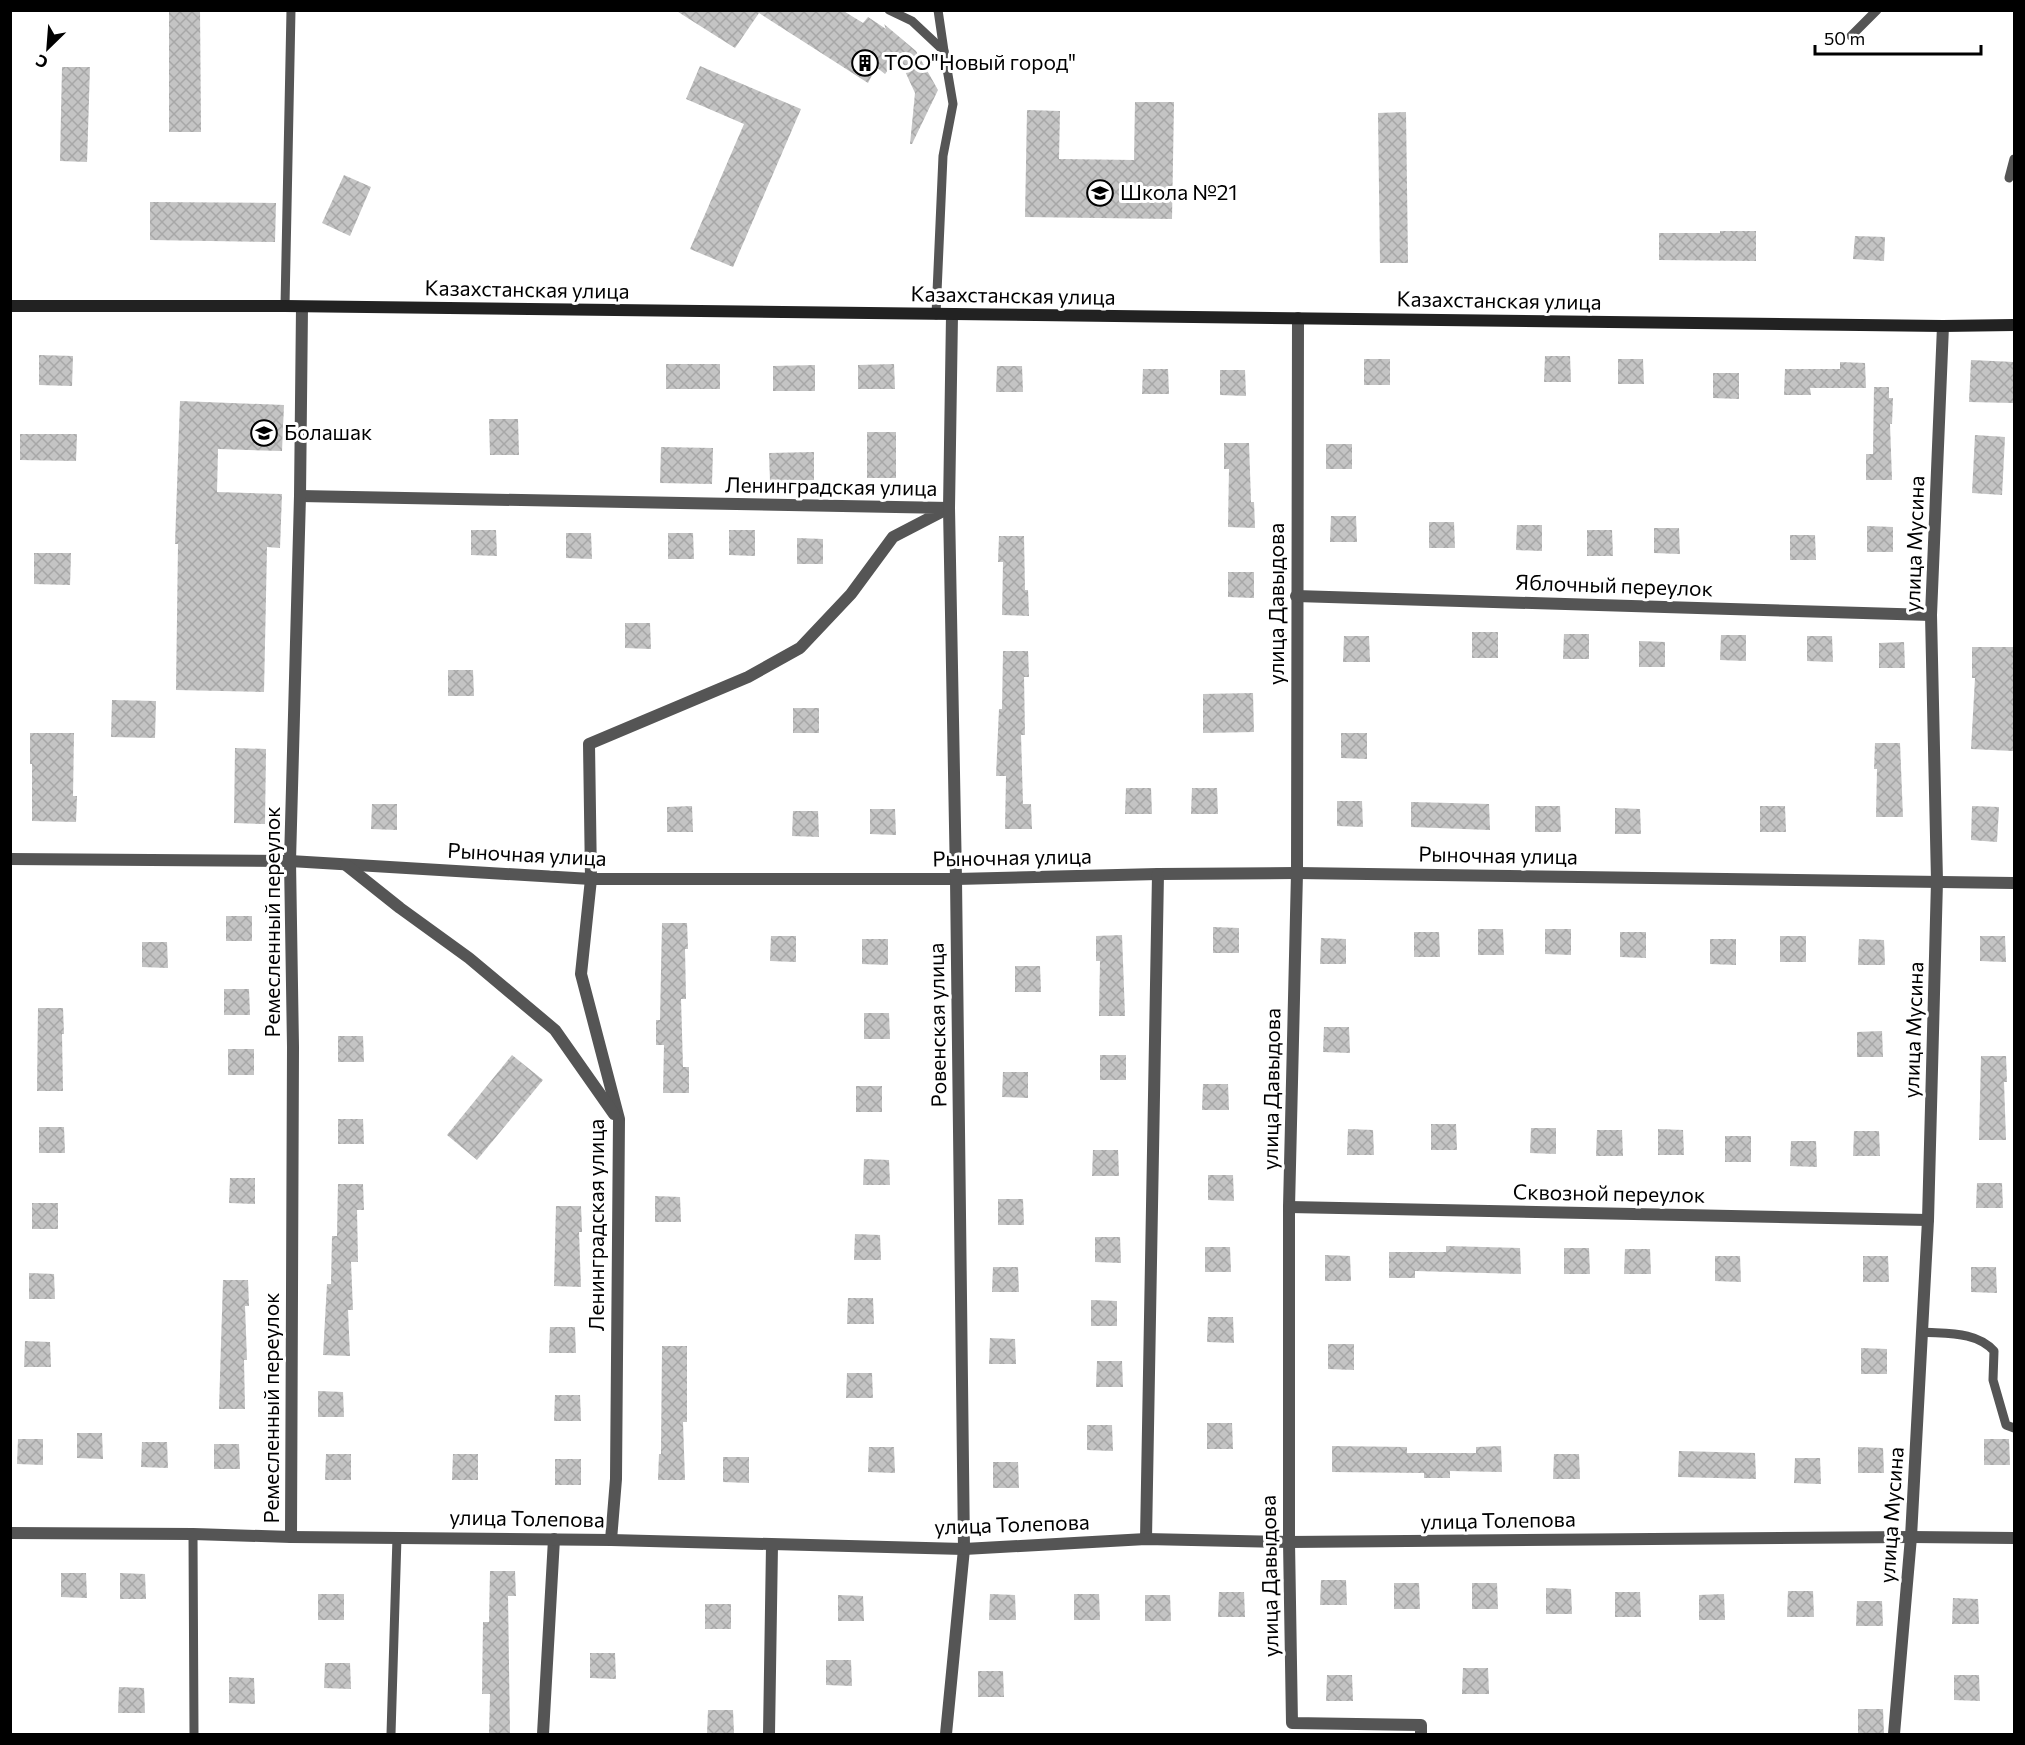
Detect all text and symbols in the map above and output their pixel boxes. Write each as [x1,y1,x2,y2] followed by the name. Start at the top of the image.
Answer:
[18,18,78,78] north arrow
[1815,18,1982,56] scale bar
[1824,27,1865,49] text: 50 m
[850,48,880,78] building icon: ТОО"Новый город"
[884,49,1076,74] place label: ТОО"Новый город"
[32,51,50,73] text: С
[1085,178,1115,208] school or university icon: Школа №21
[1120,179,1237,204] place label: Школа №21
[424,274,630,303] street label: Казахстанская улица
[910,280,1116,309] street label: Казахстанская улица
[1396,285,1602,314] street label: Казахстанская улица
[249,418,279,448] school or university icon: Болашак
[284,419,372,444] place label: Болашак
[725,471,937,500] street label: Ленинградская улица
[1899,475,1928,613] street label: улица Мусина
[1263,523,1288,685] street label: улица Давыдова
[1515,569,1713,600] street label: Яблочный переулок
[259,807,284,1037] street label: Ремесленный переулок
[447,837,607,870] street label: Рыночная улица
[1418,841,1578,868] street label: Рыночная улица
[932,843,1092,870] street label: Рыночная улица
[923,943,950,1108] street label: Ровенская улица
[1898,961,1927,1099] street label: улица Мусина
[1257,1008,1284,1170] street label: улица Давыдова
[583,1119,608,1331] street label: Ленинградская улица
[1513,1178,1705,1207] street label: Сквозной переулок
[258,1293,283,1523] street label: Ремесленный переулок
[1873,1446,1908,1584] street label: улица Мусина
[1255,1495,1282,1657] street label: улица Давыдова
[449,1504,605,1531] street label: улица Толепова
[1420,1506,1576,1533] street label: улица Толепова
[934,1508,1090,1539] street label: улица Толепова

